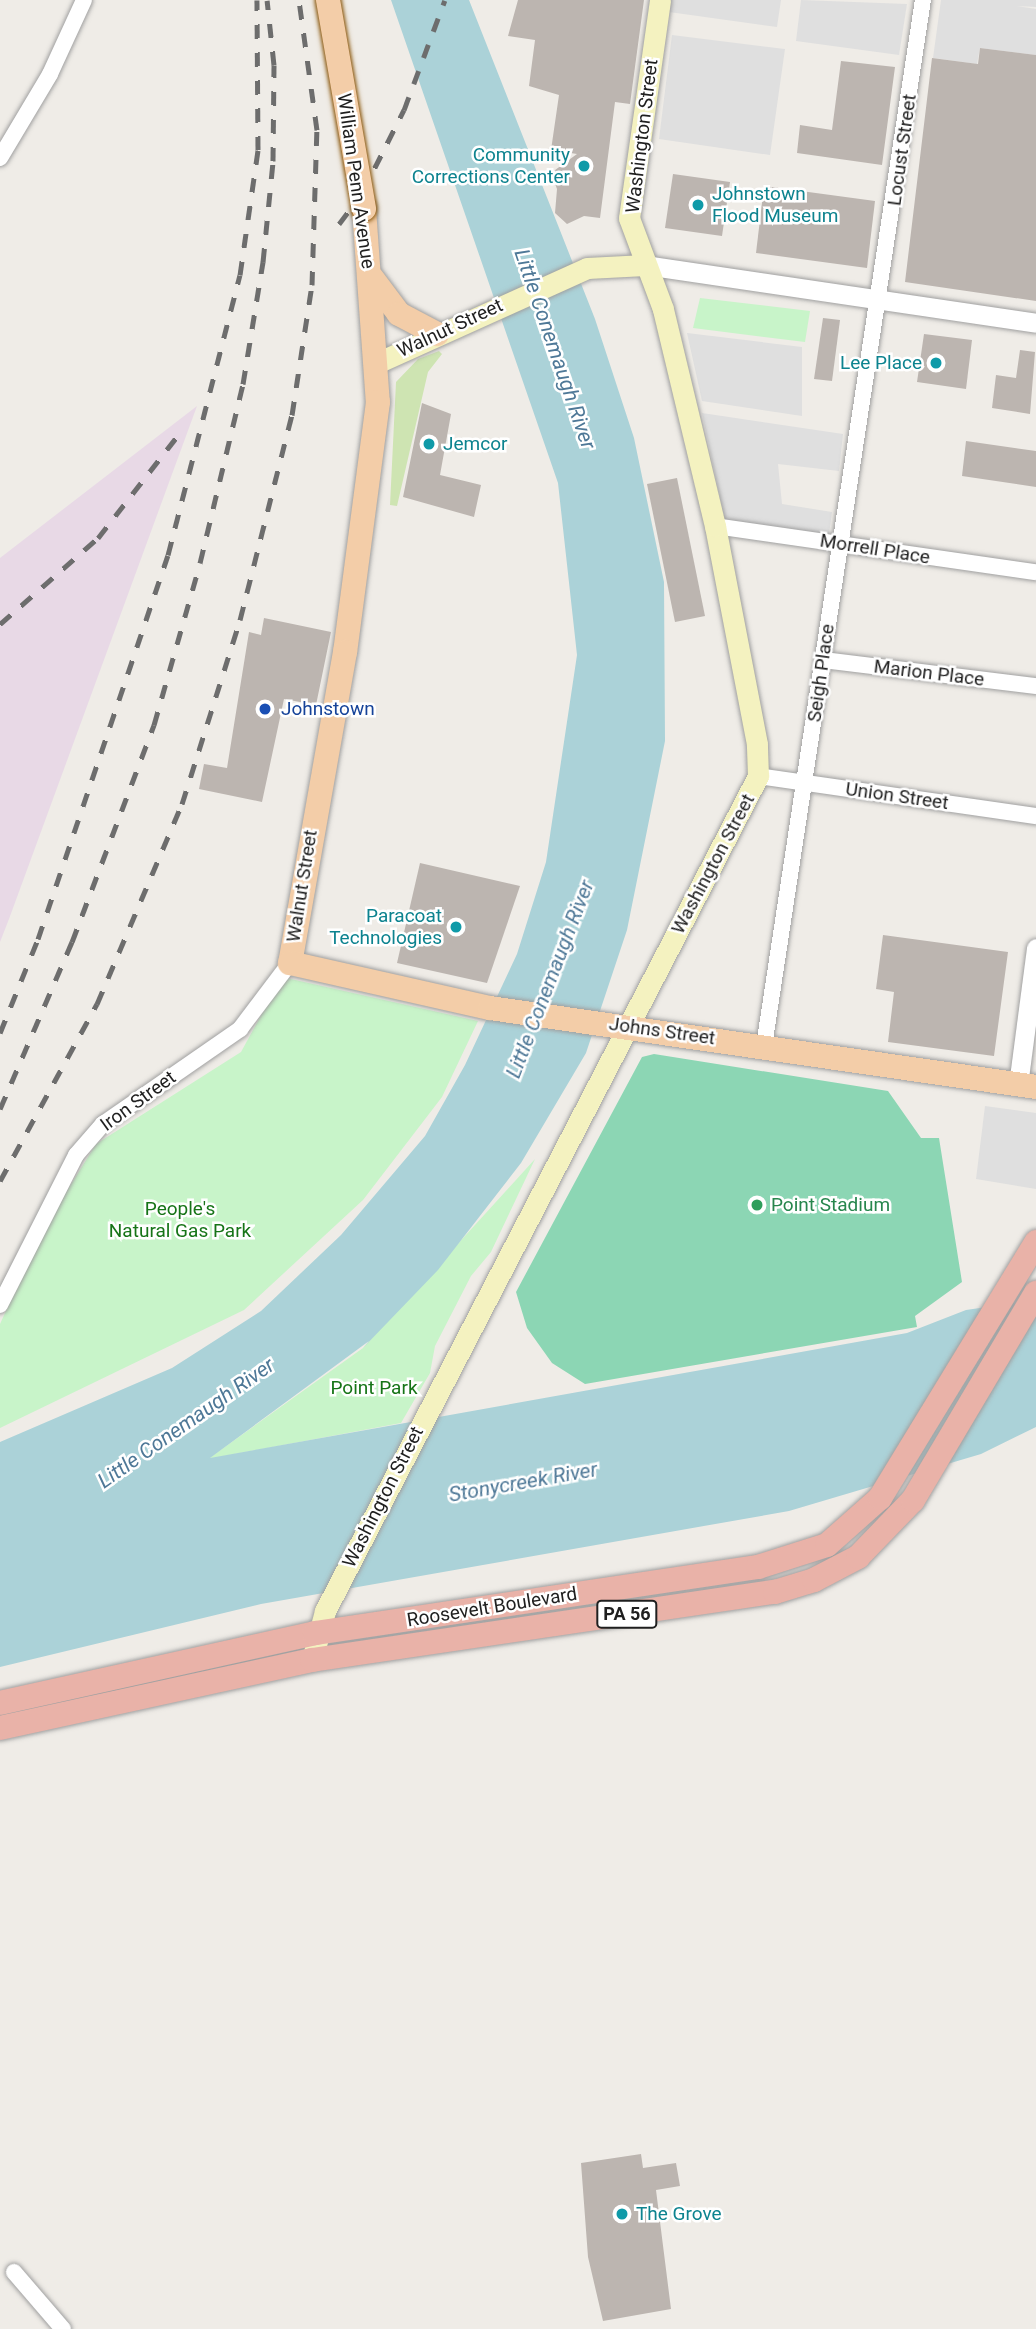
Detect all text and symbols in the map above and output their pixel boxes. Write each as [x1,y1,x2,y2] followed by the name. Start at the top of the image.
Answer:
[621,58,663,214] street label: Washington Street
[332,92,380,270] street label: William Penn Avenue
[883,93,921,207] street label: Locust Street
[412,144,570,188] place label: Community Corrections Center
[576,158,592,174] marker: Community Corrections Center
[712,183,838,227] place label: Johnstown Flood Museum
[690,197,706,213] marker: Johnstown Flood Museum
[509,246,601,452] water label: Little Conemaugh River
[394,294,506,362] street label: Walnut Street
[840,352,922,374] place label: Lee Place
[928,355,944,371] marker: Lee Place
[443,433,507,455] place label: Jemcor
[421,436,437,452] marker: Jemcor
[818,529,932,569] street label: Morrell Place
[803,623,839,723] street label: Seigh Place
[873,655,985,691] street label: Marion Place
[281,698,375,720] place label: Johnstown
[255,699,275,719] marker: Johnstown
[844,778,950,814] street label: Union Street
[667,790,759,938] street label: Washington Street
[282,828,322,944] street label: Walnut Street
[501,876,599,1082] water label: Little Conemaugh River
[329,905,442,949] place label: Paracoat Technologies
[448,919,464,935] marker: Paracoat Technologies
[607,1012,717,1050] street label: Johns Street
[96,1066,180,1136] street label: Iron Street
[771,1194,890,1216] place label: Point Stadium
[749,1197,765,1213] marker: Point Stadium
[109,1198,251,1242] park label: People's Natural Gas Park
[93,1352,279,1494] water label: Little Conemaugh River
[330,1377,418,1399] park label: Point Park
[338,1423,428,1571] street label: Washington Street
[447,1457,599,1507] water label: Stonycreek River
[405,1582,579,1632] street label: Roosevelt Boulevard
[596,1600,658,1629] road number: PA 56
[636,2203,722,2225] place label: The Grove
[614,2206,630,2222] marker: The Grove

